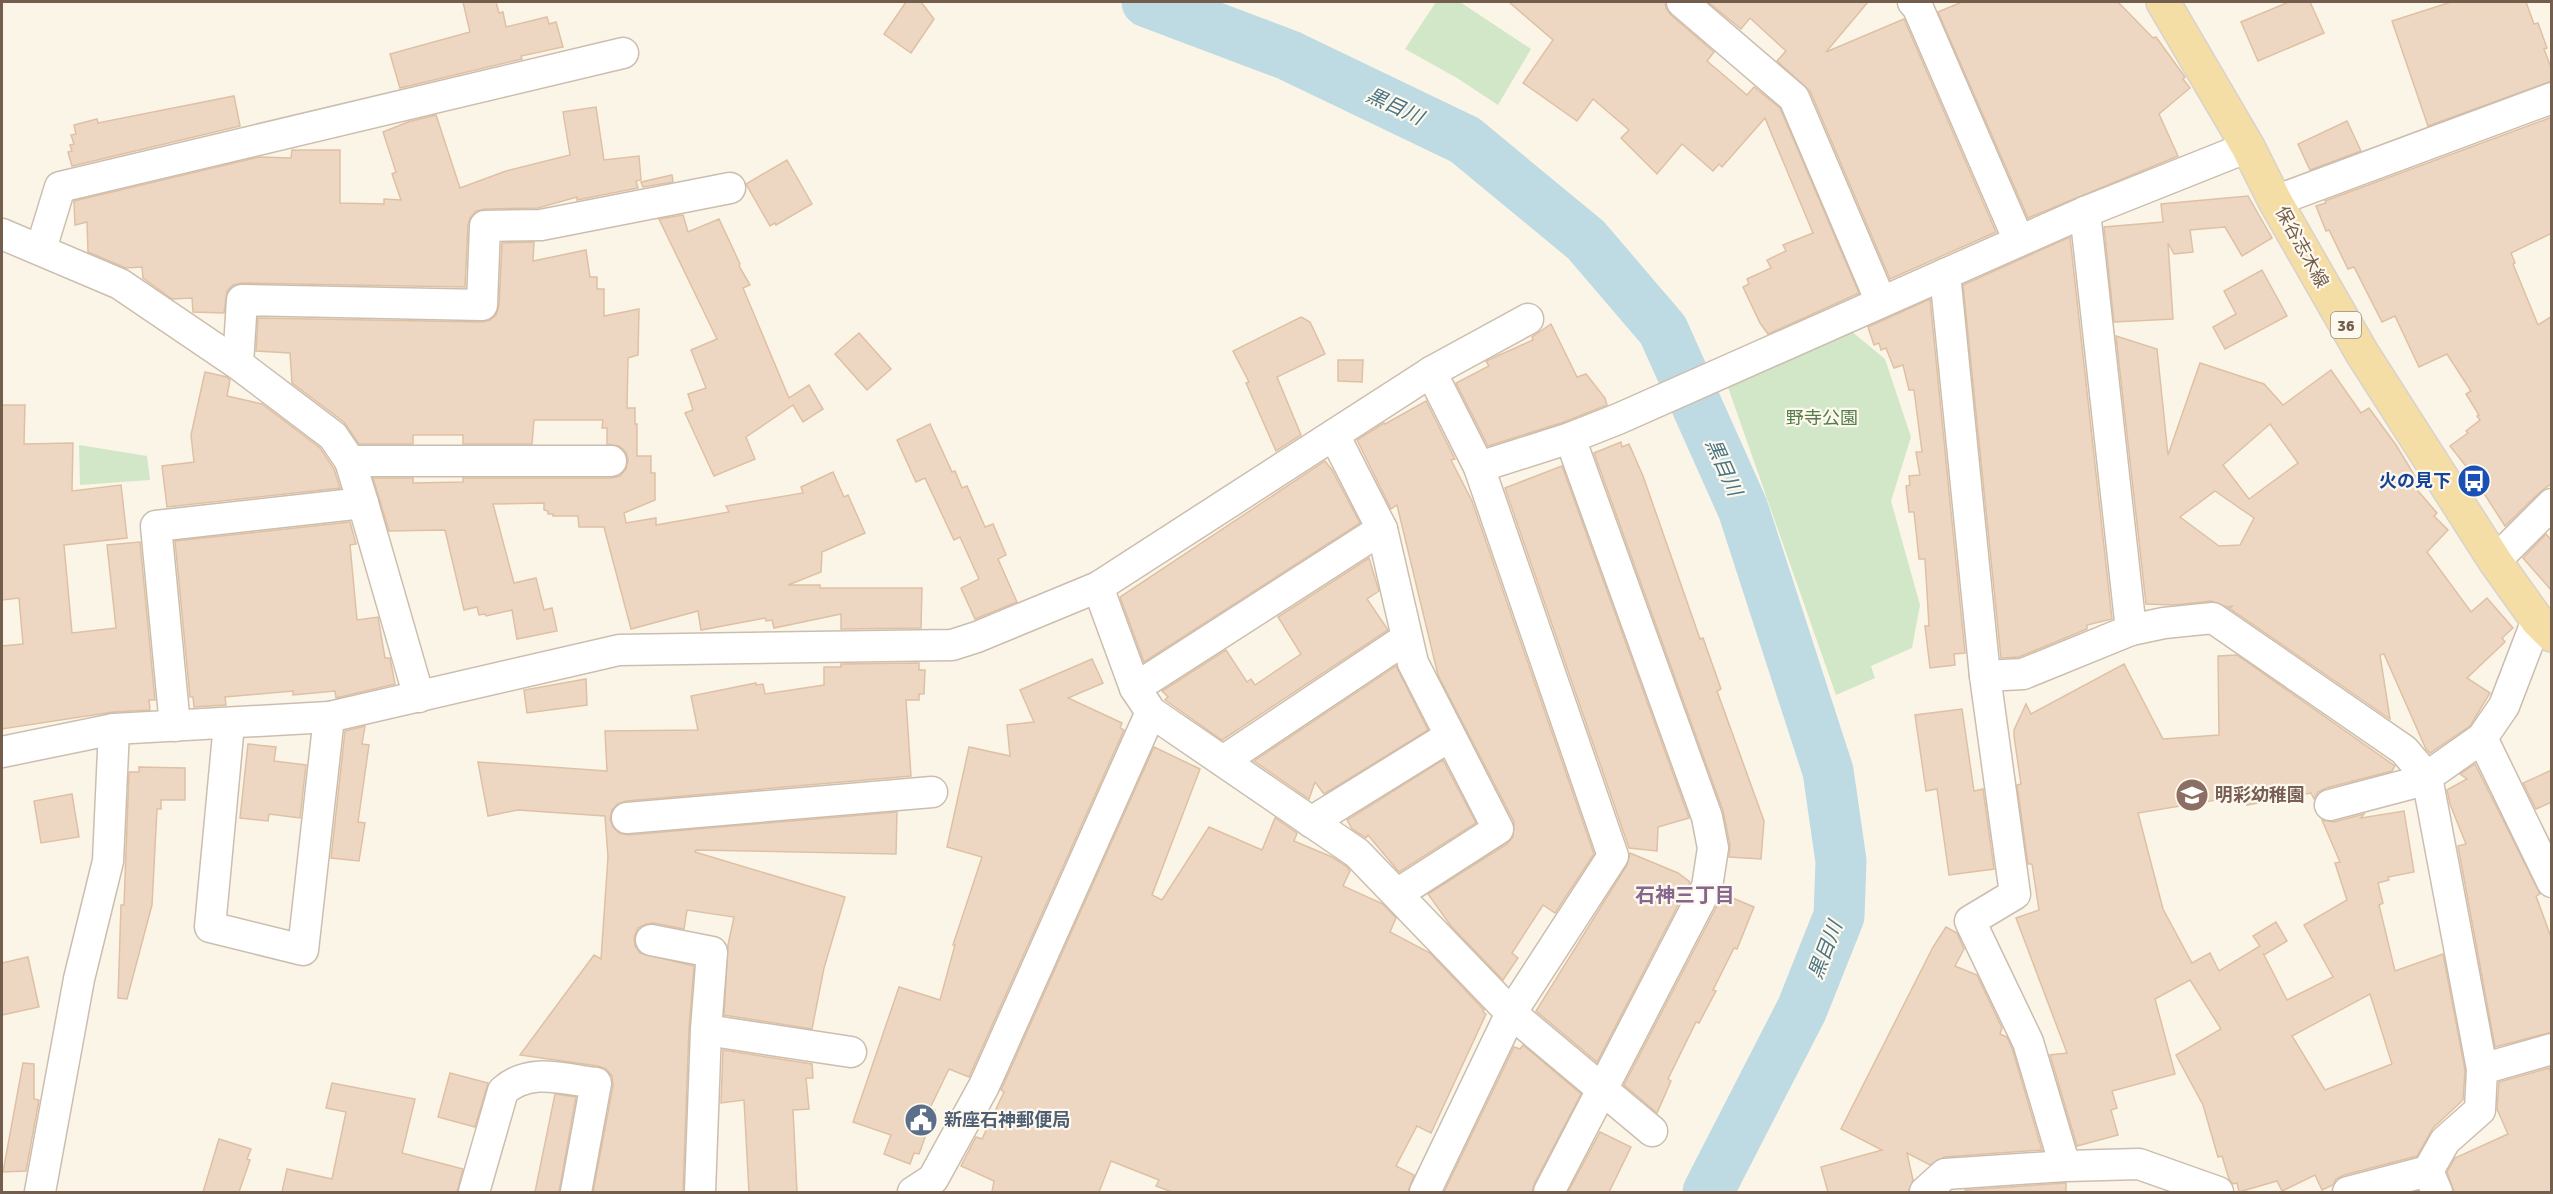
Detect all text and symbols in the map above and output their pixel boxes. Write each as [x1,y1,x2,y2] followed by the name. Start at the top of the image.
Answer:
[1362,82,1429,131] water label: 黒目川
[2271,202,2333,292] street label: 保谷志木線
[2331,312,2361,338] road number: 36
[1786,407,1858,429] park label: 野寺公園
[1700,435,1748,502] water label: 黒目川
[2456,463,2492,499] bus stop icon: 火の見下
[2379,470,2451,492] place label: 火の見下
[2174,777,2210,813] school or university icon: 明彩幼稚園
[2215,784,2305,806] place label: 明彩幼稚園
[1635,883,1735,908] district label: 石神三丁目
[1803,916,1849,983] water label: 黒目川
[903,1102,939,1138] public building icon: 新座石神郵便局
[944,1109,1070,1131] place label: 新座石神郵便局

